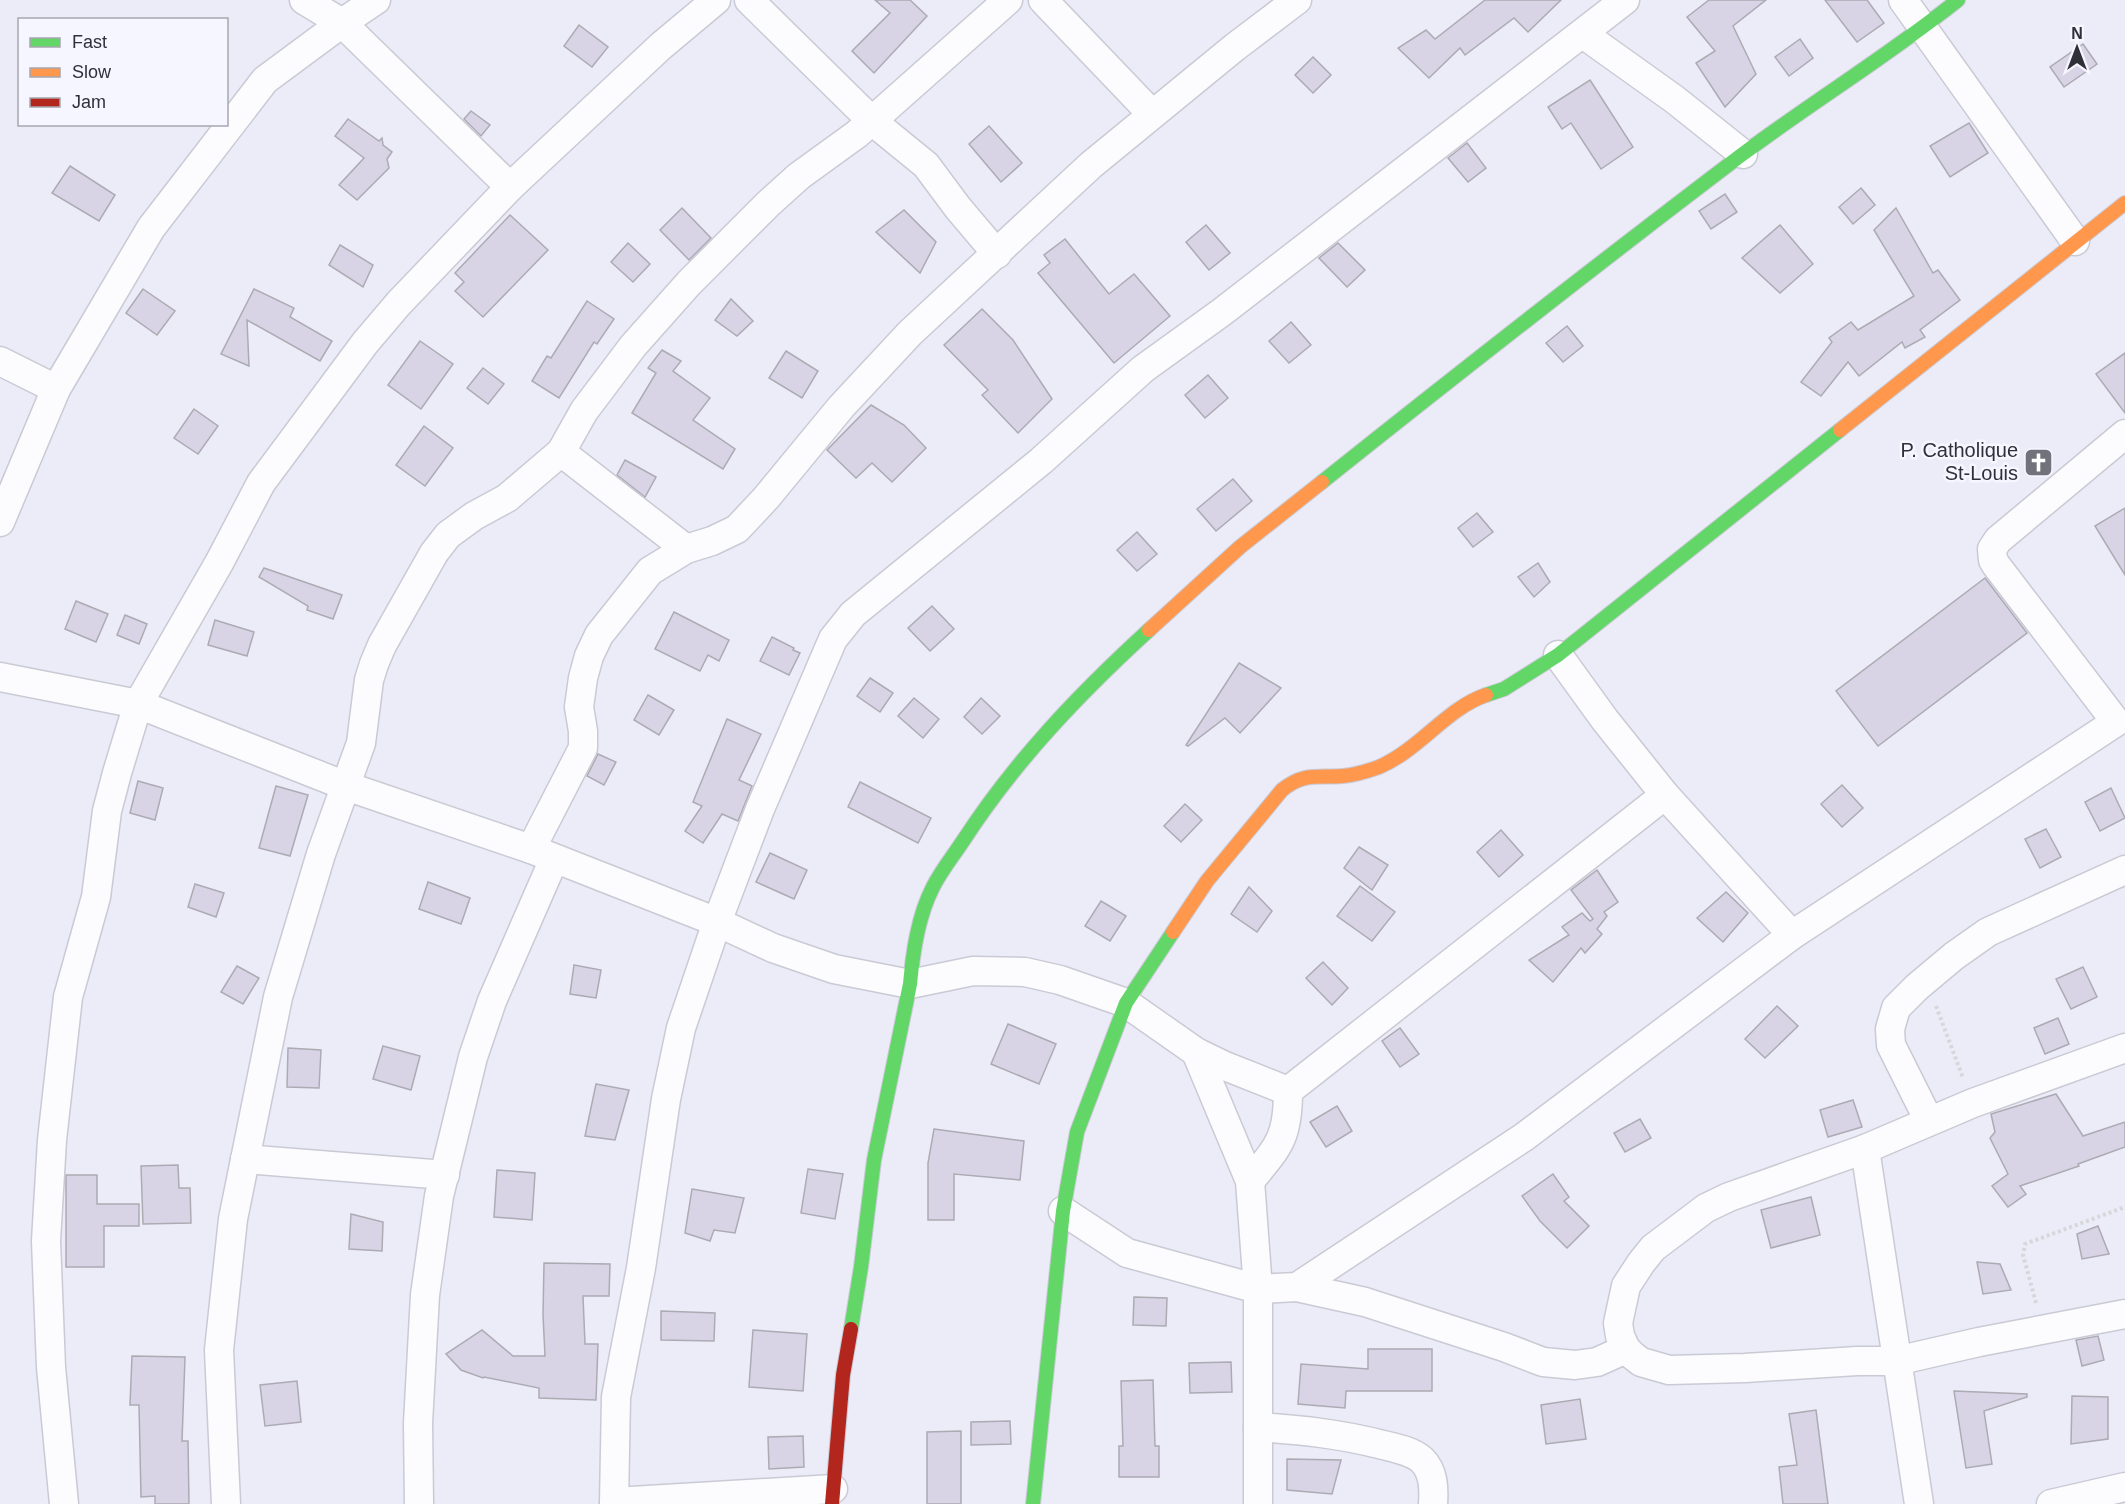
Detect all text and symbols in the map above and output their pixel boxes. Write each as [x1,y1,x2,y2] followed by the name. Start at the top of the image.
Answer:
[18,18,228,126] legend
[2047,18,2107,78] north arrow
[2071,25,2083,42] text: N
[72,32,107,52] text: Fast
[72,62,112,82] text: Slow
[72,92,106,112] text: Jam
[1901,439,2018,484] place label: P. Catholique St-Louis
[2023,446,2055,478] church icon: P. Catholique St-Louis

